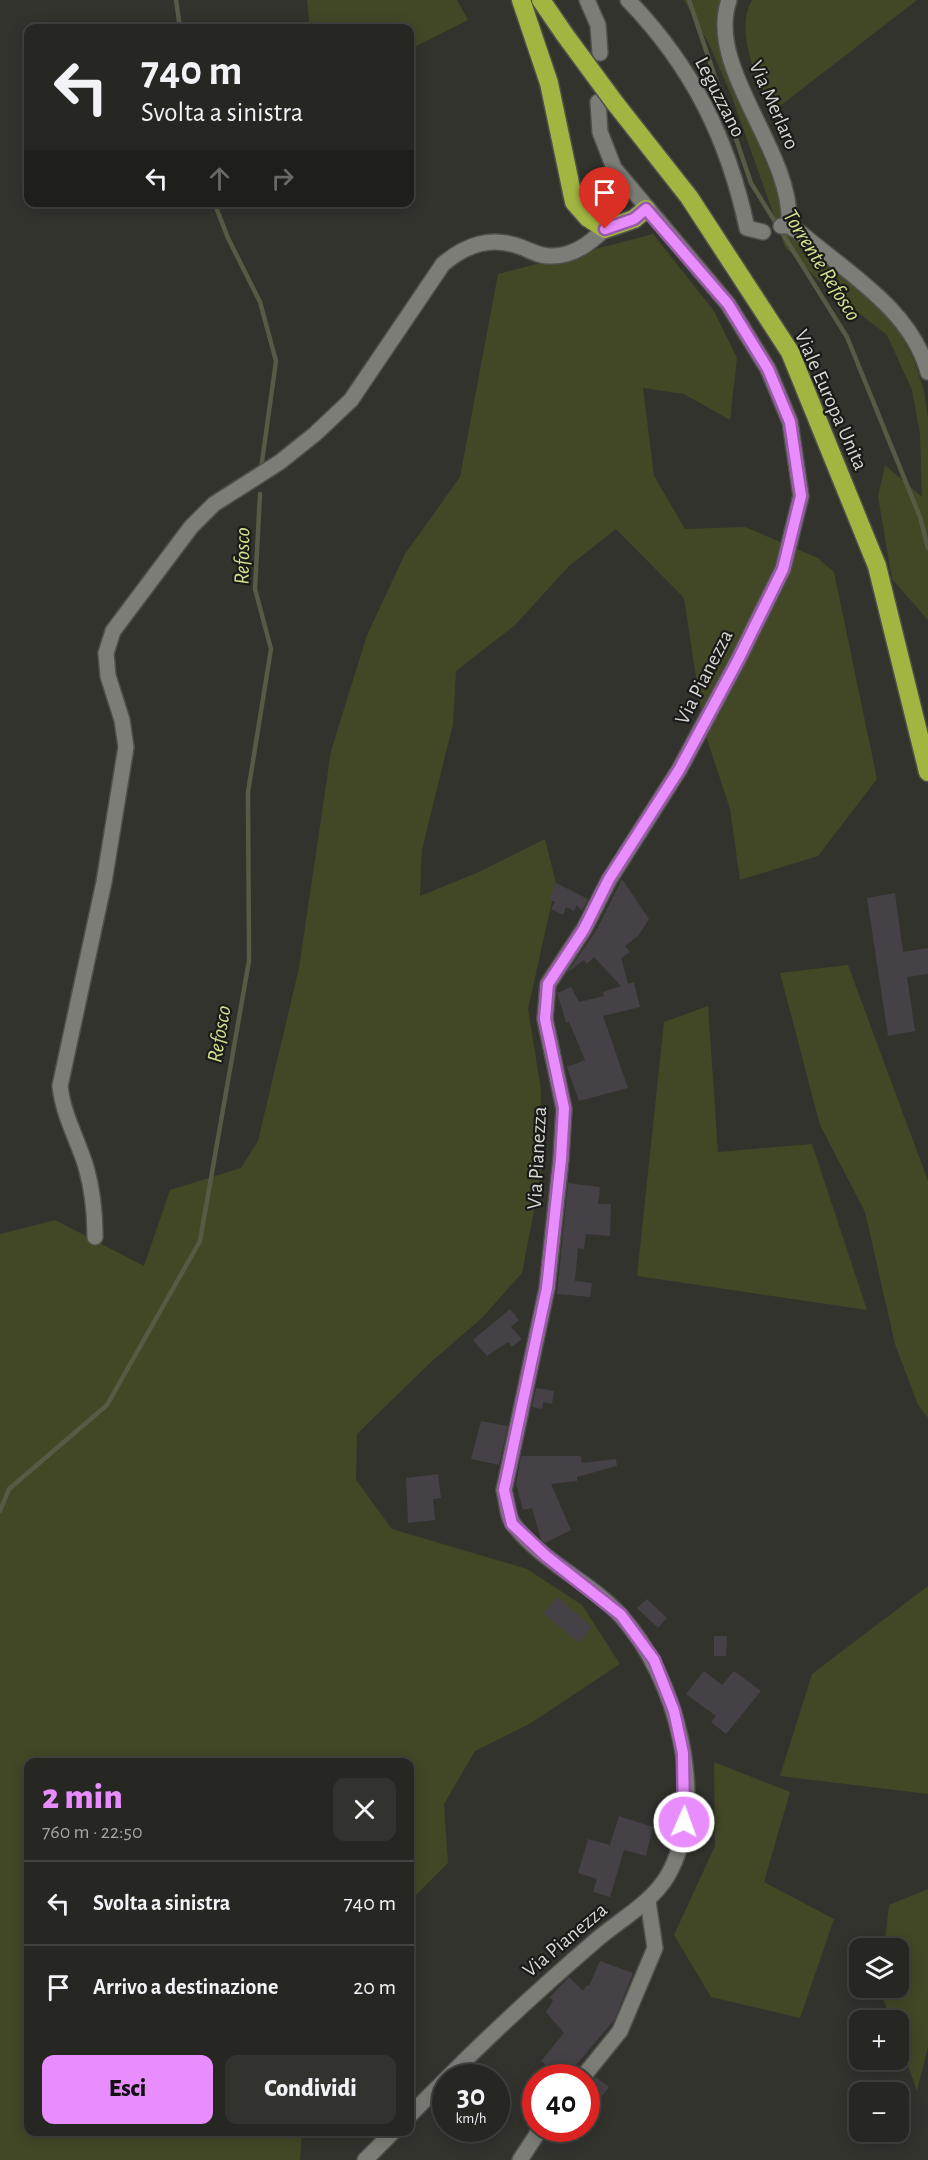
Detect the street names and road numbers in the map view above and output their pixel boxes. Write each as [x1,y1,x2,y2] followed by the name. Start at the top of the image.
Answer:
[691,54,749,140] street label: Leguzzano
[745,58,803,152] street label: Via Merlaro
[791,327,871,474] street label: Viale Europa Unita
[671,626,737,728] street label: Via Pianezza
[524,1106,550,1210] street label: Via Pianezza
[519,1899,611,1981] street label: Via Pianezza

